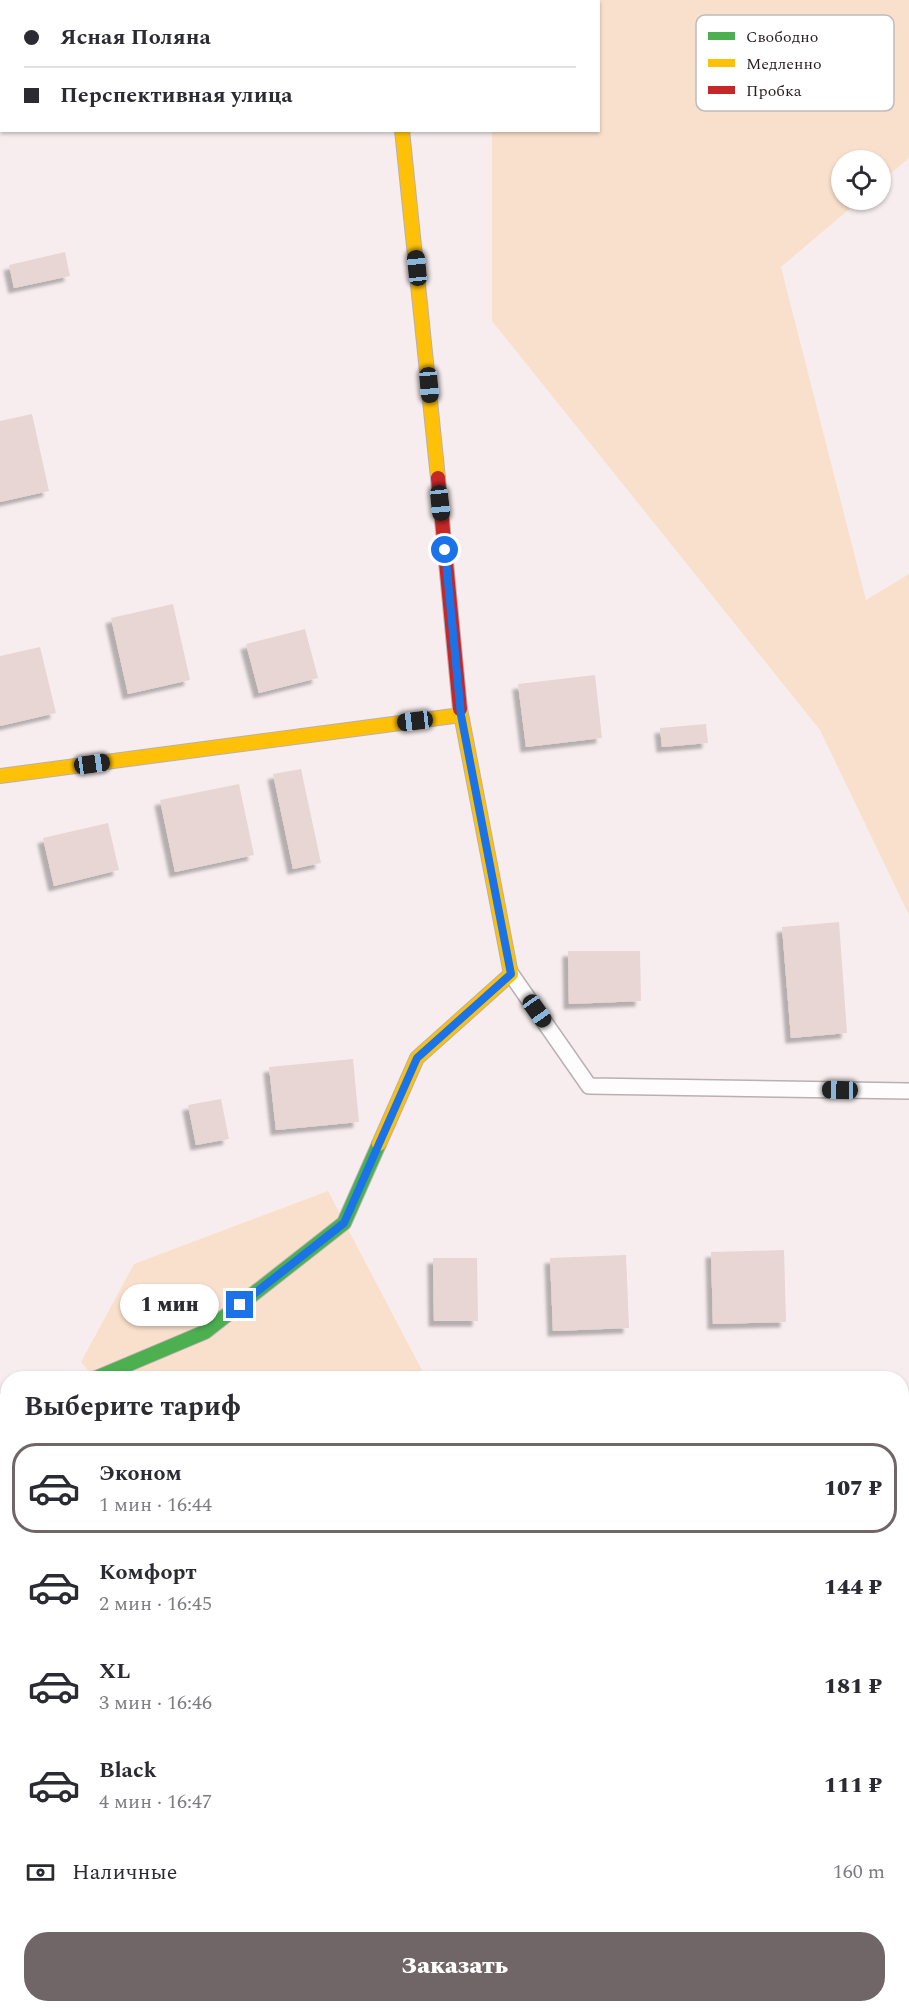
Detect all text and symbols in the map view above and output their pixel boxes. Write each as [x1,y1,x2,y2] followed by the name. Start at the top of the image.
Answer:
[696,15,894,111] legend
[60,21,211,54] text: Ясная Поляна
[746,25,818,49] text: Свободно
[746,52,822,76] text: Медленно
[60,79,293,112] text: Перспективная улица
[746,79,802,103] text: Пробка
[831,150,891,210] map controls
[831,150,891,210] button: locate
[406,249,428,287] car
[418,366,440,404] car
[429,484,451,522] car
[431,536,458,563] route start
[396,710,434,732] car
[73,753,111,775] car
[519,991,555,1031] car
[822,1081,858,1099] car
[120,1284,219,1326] callout: 1 мин
[140,1290,199,1320] text: 1 мин
[226,1291,253,1318] route end
[24,1386,241,1428] text: Выберите тариф
[99,1457,182,1490] text: Эконом
[27,1461,81,1515] icon: car
[824,1472,882,1505] text: 107 ₽
[99,1490,212,1520] text: 1 мин · 16:44
[99,1556,197,1589] text: Комфорт
[27,1560,81,1614] icon: car
[824,1571,882,1604] text: 144 ₽
[99,1589,212,1619] text: 2 мин · 16:45
[99,1655,130,1688] text: XL
[27,1659,81,1713] icon: car
[824,1670,882,1703] text: 181 ₽
[99,1688,212,1718] text: 3 мин · 16:46
[99,1754,157,1787] text: Black
[27,1758,81,1812] icon: car
[824,1769,882,1802] text: 111 ₽
[99,1787,212,1817] text: 4 мин · 16:47
[24,1856,57,1889] icon: cash
[72,1856,177,1889] text: Наличные
[833,1857,885,1887] text: 160 m
[24,1932,885,2001] button: Заказать

